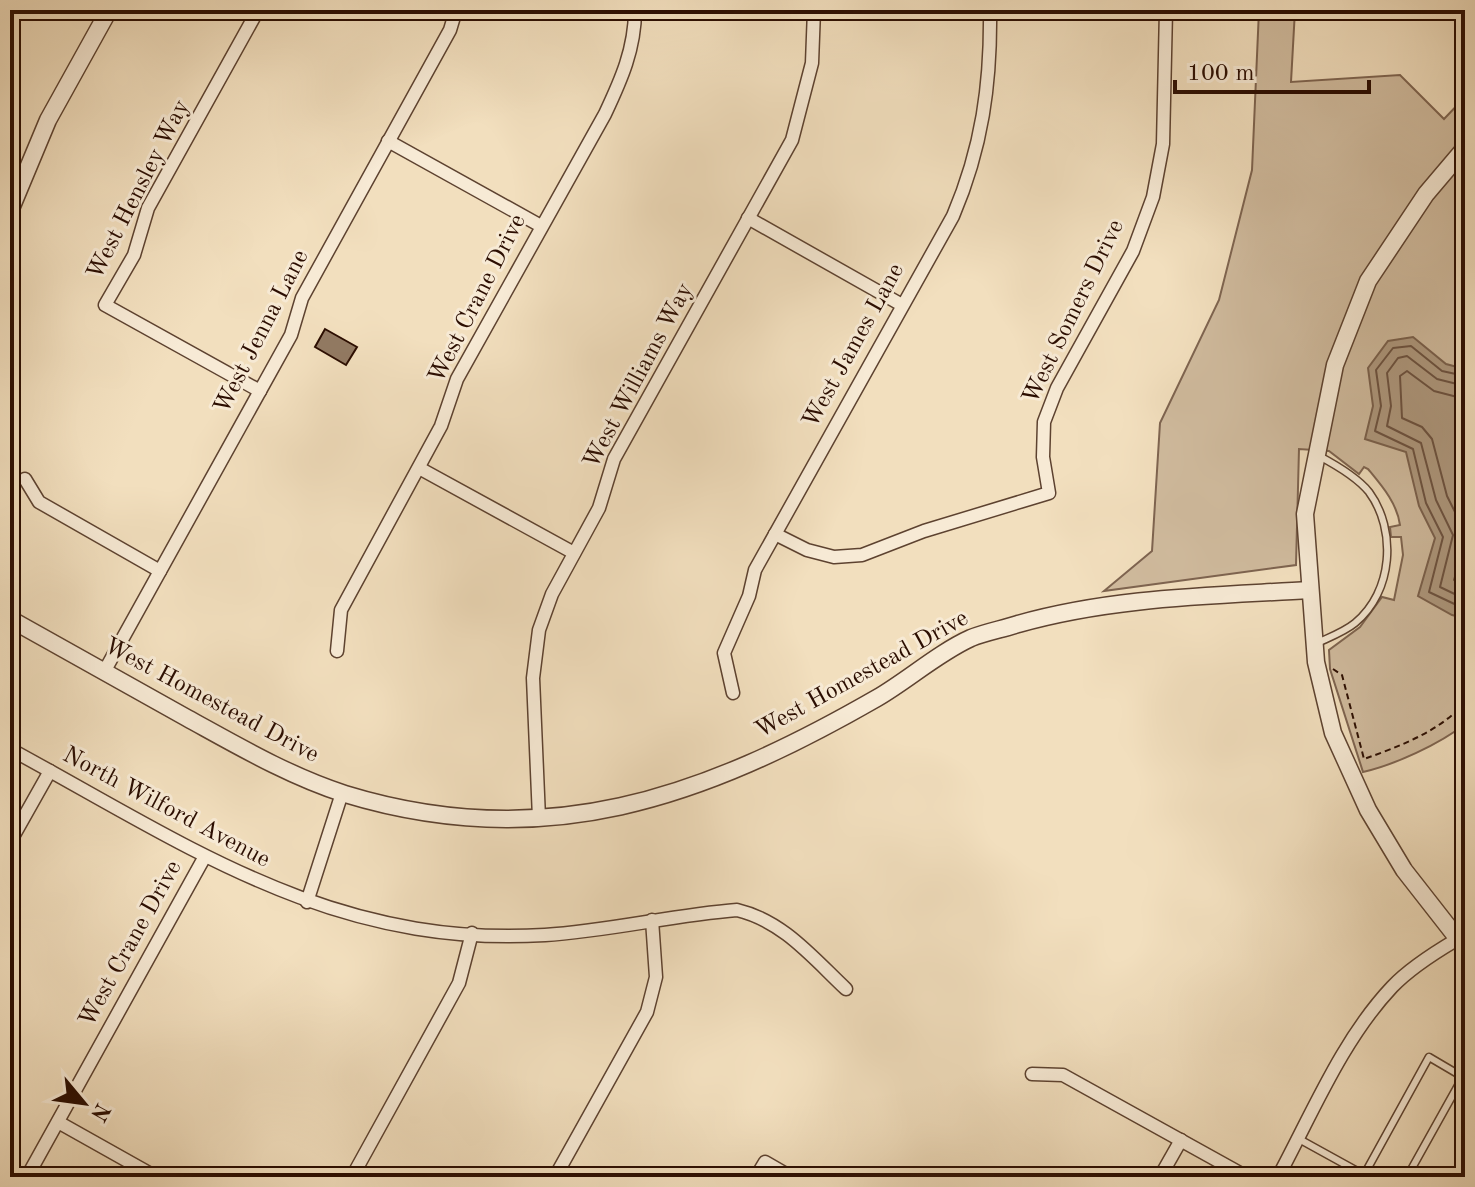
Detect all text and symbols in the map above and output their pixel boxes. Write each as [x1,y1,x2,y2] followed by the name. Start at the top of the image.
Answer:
[1175,44,1369,94] scale bar
[1187,62,1255,86] text: 100 m
[83,96,195,284] street label: West Hensley Way
[425,211,531,387] street label: West Crane Drive
[1019,216,1129,408] street label: West Somers Drive
[210,246,314,418] street label: West Jenna Lane
[799,260,909,432] street label: West James Lane
[580,279,698,473] street label: West Williams Way
[751,606,973,744] street label: West Homestead Drive
[100,634,322,768] street label: West Homestead Drive
[58,743,274,873] street label: North Wilford Avenue
[75,857,187,1031] street label: West Crane Drive
[44,1063,124,1143] north arrow
[86,1099,113,1125] text: N

